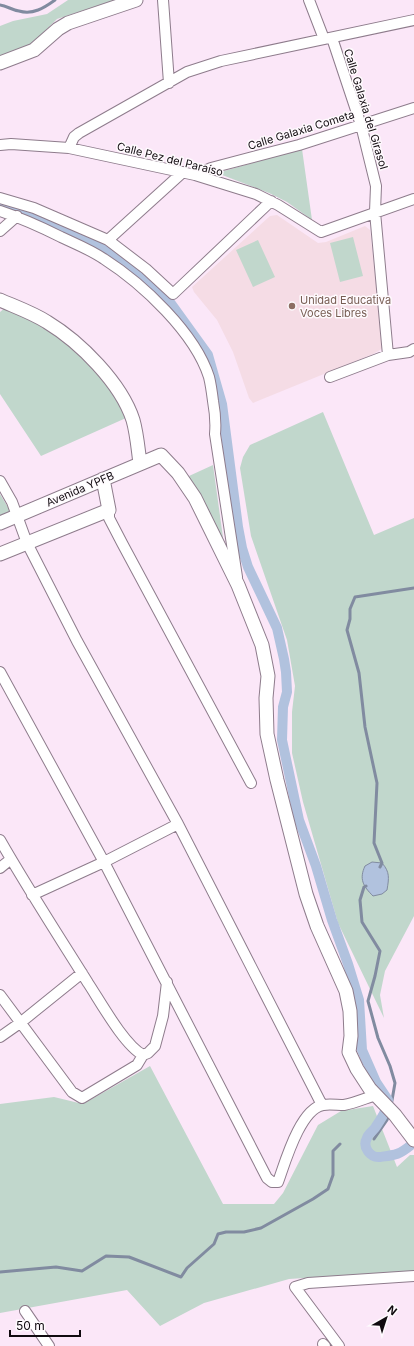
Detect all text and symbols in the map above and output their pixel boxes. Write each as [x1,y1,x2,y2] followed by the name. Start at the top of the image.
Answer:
[341,47,391,171] street label: Calle Galaxia del Girasol
[246,107,356,153] street label: Calle Galaxia Cometa
[115,139,225,179] street label: Calle Pez del Paraíso
[300,293,391,320] place label: Unidad Educativa Voces Libres
[287,301,297,311] marker: Unidad Educativa Voces Libres
[44,468,116,510] street label: Avenida YPFB
[366,1298,406,1338] north arrow
[385,1302,400,1318] text: N
[10,1312,80,1338] scale bar
[16,1318,45,1333] text: 50 m

